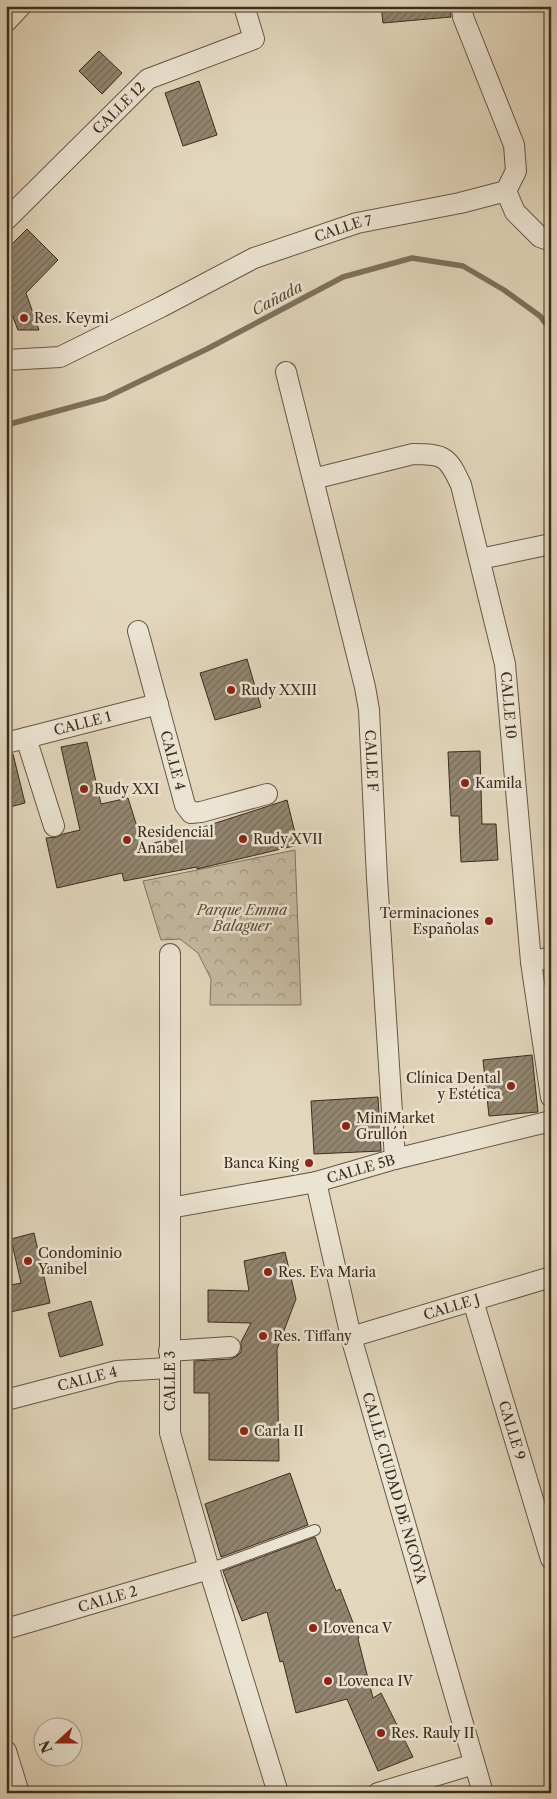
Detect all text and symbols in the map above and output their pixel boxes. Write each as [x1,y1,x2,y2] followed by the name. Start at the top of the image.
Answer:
[89,78,149,138] street label: CALLE 12
[312,211,374,246] street label: CALLE 7
[248,277,306,319] water label: Cañada
[34,309,109,327] place label: Res. Keymi
[18,312,30,324] marker: Res. Keymi
[497,671,521,740] street label: CALLE 10
[241,681,317,699] place label: Rudy XXIII
[225,684,237,696] marker: Rudy XXIII
[52,707,113,739] street label: CALLE 1
[156,729,190,792] street label: CALLE 4
[361,729,382,792] street label: CALLE F
[475,774,523,792] place label: Kamila
[459,777,471,789] marker: Kamila
[94,780,159,798] place label: Rudy XXI
[78,783,90,795] marker: Rudy XXI
[136,823,214,857] place label: Residencial Anabel
[253,830,323,848] place label: Rudy XVII
[237,833,249,845] marker: Rudy XVII
[121,834,133,846] marker: Residencial Anabel
[196,901,288,935] park label: Parque Emma Balaguer
[380,904,479,938] place label: Terminaciones Españolas
[483,915,495,927] marker: Terminaciones Españolas
[406,1069,502,1103] place label: Clínica Dental y Estética
[505,1080,517,1092] marker: Clínica Dental y Estética
[356,1109,435,1143] place label: MiniMarket Grullón
[340,1120,352,1132] marker: MiniMarket Grullón
[325,1150,397,1187] street label: CALLE 5B
[223,1154,300,1172] place label: Banca King
[303,1157,315,1169] marker: Banca King
[37,1244,122,1278] place label: Condominio Yanibel
[22,1255,34,1267] marker: Condominio Yanibel
[278,1263,377,1281] place label: Res. Eva Maria
[262,1266,274,1278] marker: Res. Eva Maria
[421,1290,482,1324] street label: CALLE J
[273,1327,352,1345] place label: Res. Tiffany
[257,1330,269,1342] marker: Res. Tiffany
[161,1351,179,1411] street label: CALLE 3
[55,1362,119,1395] street label: CALLE 4
[358,1390,431,1586] street label: CALLE CIUDAD DE NICOYA
[495,1398,530,1462] street label: CALLE 9
[254,1422,304,1440] place label: Carla II
[238,1425,250,1437] marker: Carla II
[76,1582,139,1616] street label: CALLE 2
[323,1619,393,1637] place label: Lovenca V
[307,1622,319,1634] marker: Lovenca V
[338,1672,414,1690] place label: Lovenca IV
[322,1675,334,1687] marker: Lovenca IV
[32,1716,82,1766] north arrow
[391,1724,474,1742] place label: Res. Rauly II
[375,1727,387,1739] marker: Res. Rauly II
[35,1738,56,1756] text: N

